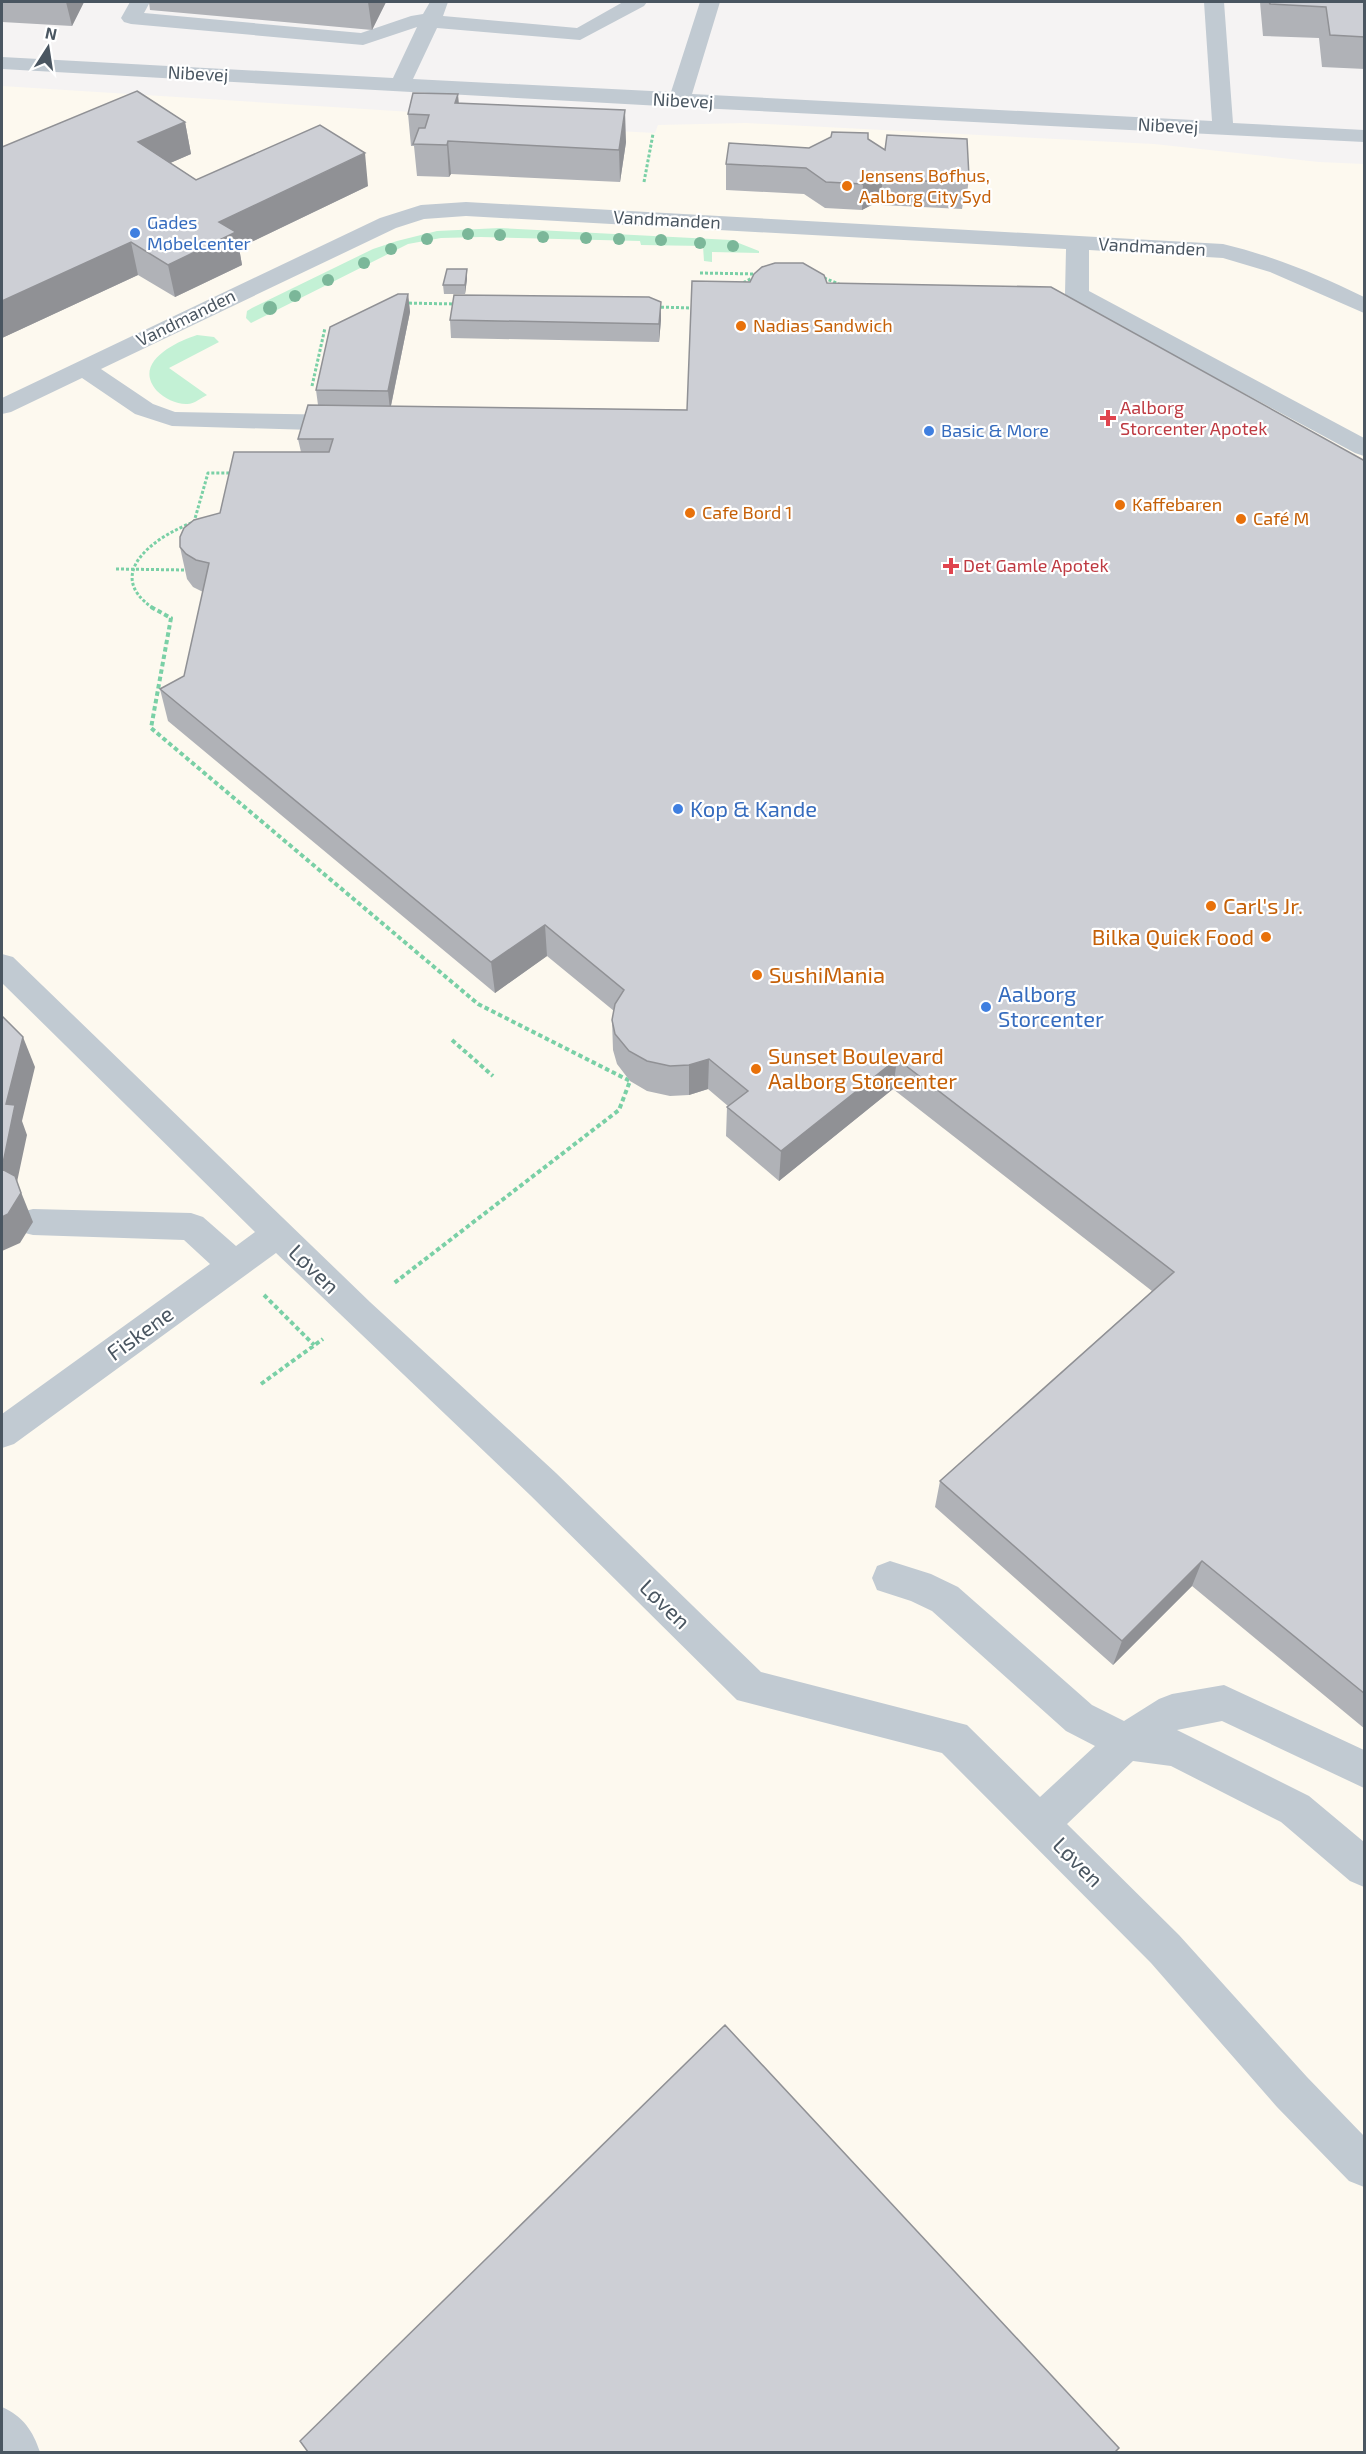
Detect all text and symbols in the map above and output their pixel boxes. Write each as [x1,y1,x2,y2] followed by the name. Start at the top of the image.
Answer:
[18,18,78,78] north arrow
[44,22,59,43] text: N
[167,60,229,86] street label: Nibevej
[652,87,714,113] street label: Nibevej
[1137,112,1199,138] street label: Nibevej
[859,164,992,207] place label: Jensens Bøfhus, Aalborg City Syd
[840,179,854,193] marker: Jensens Bøfhus, Aalborg City Syd
[613,205,721,233] street label: Vandmanden
[147,211,251,254] place label: Gades Møbelcenter
[128,226,142,240] marker: Gades Møbelcenter
[1098,232,1206,260] street label: Vandmanden
[132,284,239,351] street label: Vandmanden
[753,314,893,336] place label: Nadias Sandwich
[734,319,748,333] marker: Nadias Sandwich
[1120,396,1267,439] place label: Aalborg Storcenter Apotek
[1101,411,1115,425] marker: Aalborg Storcenter Apotek
[941,419,1049,441] place label: Basic & More
[922,424,936,438] marker: Basic & More
[1132,493,1222,515] place label: Kaffebaren
[1113,498,1127,512] marker: Kaffebaren
[702,501,792,523] place label: Cafe Bord 1
[683,506,697,520] marker: Cafe Bord 1
[1253,507,1309,529] place label: Café M
[1234,512,1248,526] marker: Café M
[963,554,1109,576] place label: Det Gamle Apotek
[944,559,958,573] marker: Det Gamle Apotek
[690,795,817,821] place label: Kop & Kande
[671,802,685,816] marker: Kop & Kande
[1223,892,1303,918] place label: Carl's Jr.
[1204,899,1218,913] marker: Carl's Jr.
[1092,923,1254,950] place label: Bilka Quick Food
[1259,930,1273,944] marker: Bilka Quick Food
[769,961,885,987] place label: SushiMania
[750,968,764,982] marker: SushiMania
[998,980,1104,1031] place label: Aalborg Storcenter
[979,1000,993,1014] marker: Aalborg Storcenter
[768,1042,957,1093] place label: Sunset Boulevard Aalborg Storcenter
[749,1062,763,1076] marker: Sunset Boulevard Aalborg Storcenter
[284,1238,345,1298] street label: Løven
[101,1299,178,1365] street label: Fiskene
[635,1573,696,1633] street label: Løven
[1048,1831,1109,1892] street label: Løven

